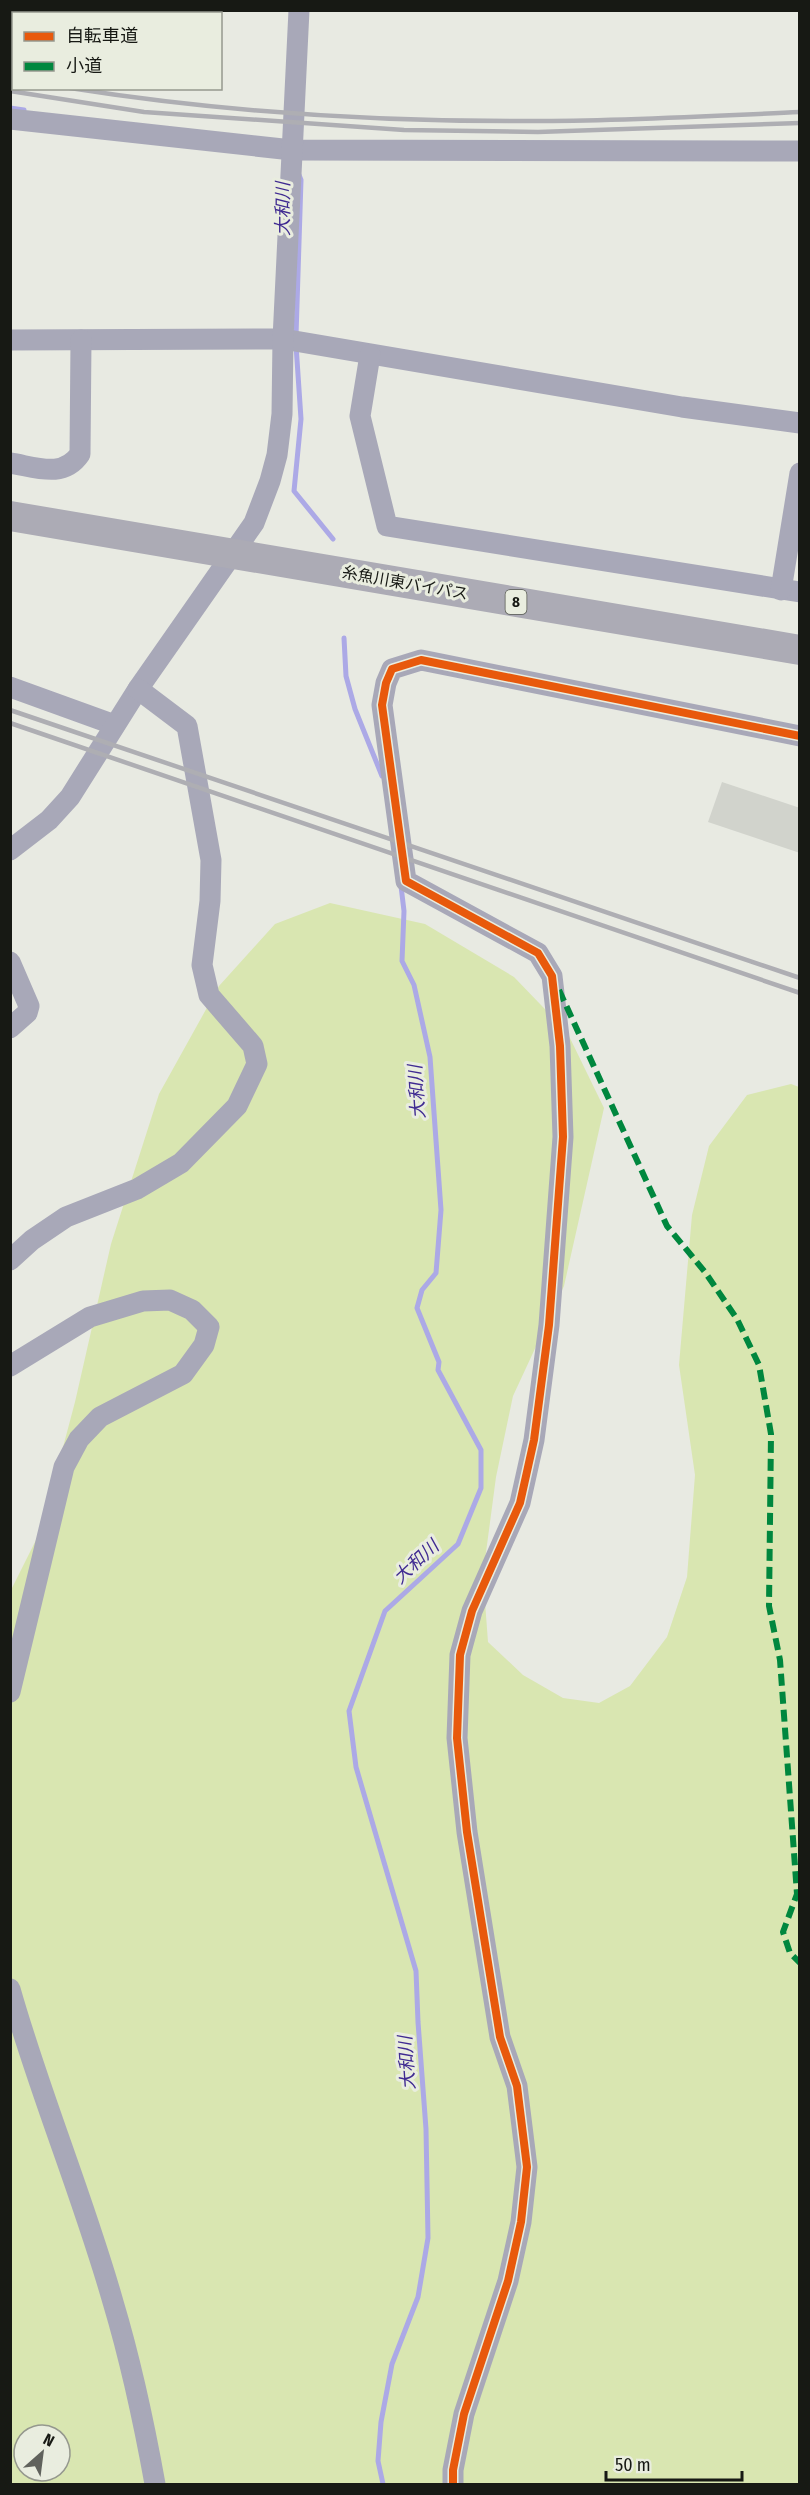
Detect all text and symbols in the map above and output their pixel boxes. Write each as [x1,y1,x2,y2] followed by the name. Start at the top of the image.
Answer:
[12,12,222,90] legend
[66,25,138,47] text: 自転車道
[66,55,102,77] text: 小道
[272,180,294,236] water label: 大和川
[340,563,470,603] street label: 糸魚川東バイパス
[506,590,526,614] road number: 8
[404,1062,430,1120] water label: 大和川
[389,1534,445,1588] water label: 大和川
[394,2033,420,2091] water label: 大和川
[12,2423,72,2483] north arrow
[40,2430,58,2451] text: N
[606,2444,742,2482] scale bar
[615,2454,651,2476] text: 50 m

